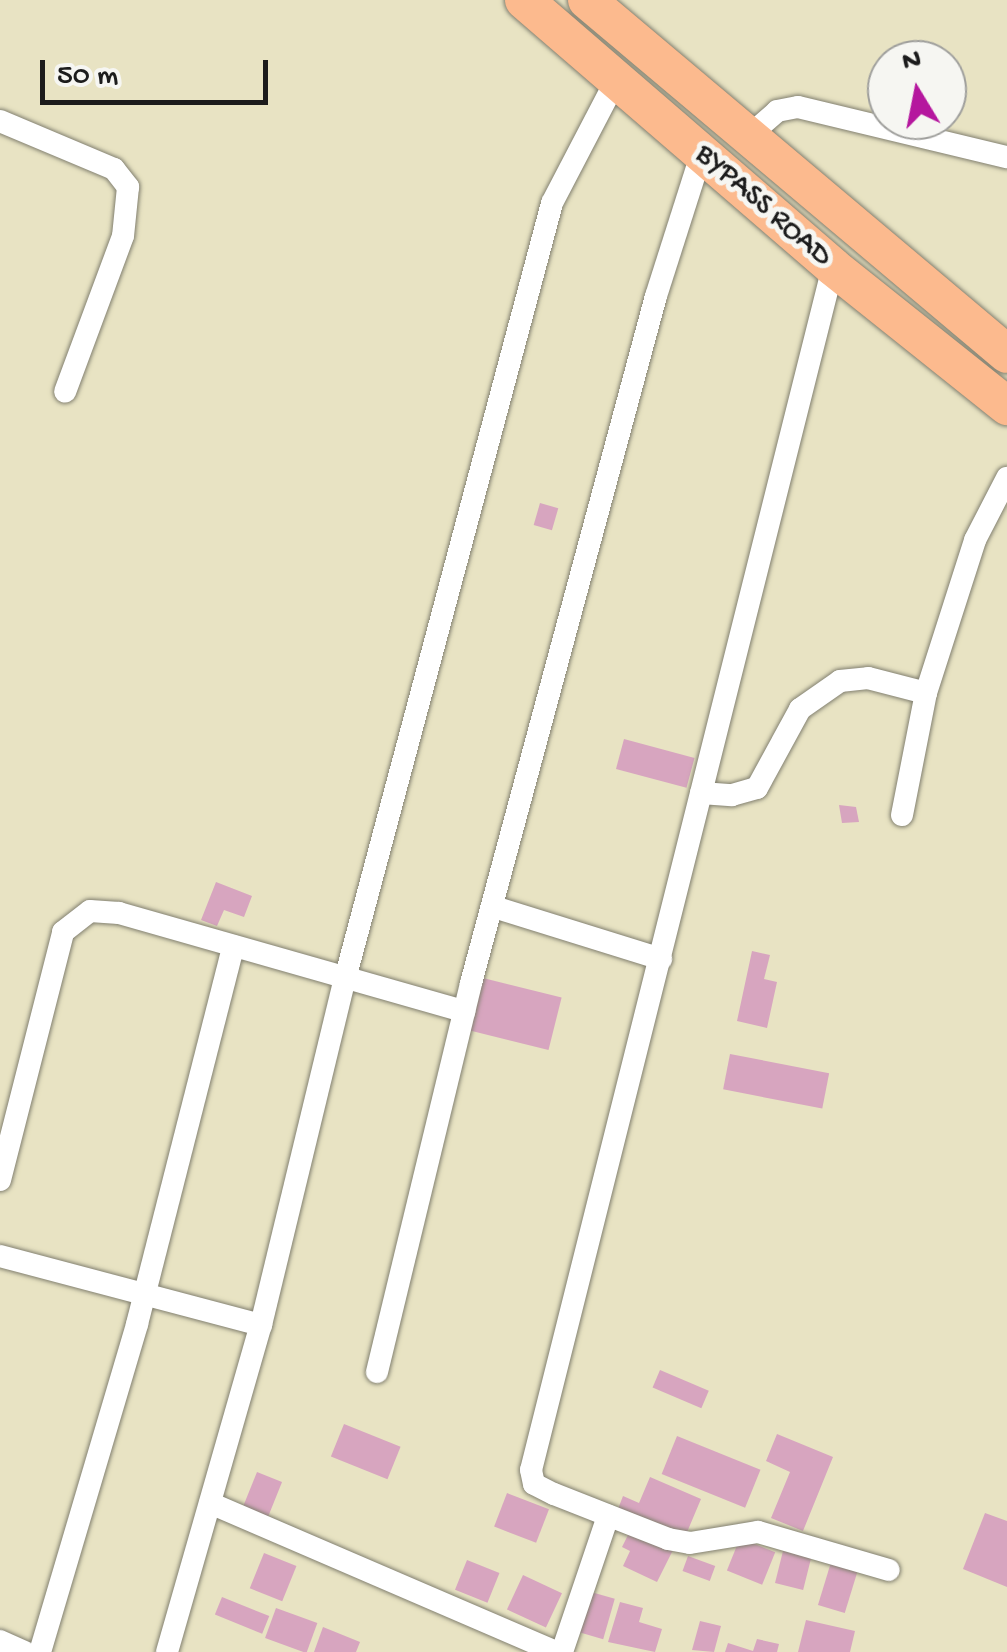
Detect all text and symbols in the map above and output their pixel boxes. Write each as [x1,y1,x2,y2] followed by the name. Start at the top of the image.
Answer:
[45,40,272,102] scale bar
[867,40,967,140] north arrow
[900,44,924,80] text: N
[57,60,118,95] text: 50 m
[686,138,838,276] street label: BYPASS ROAD

